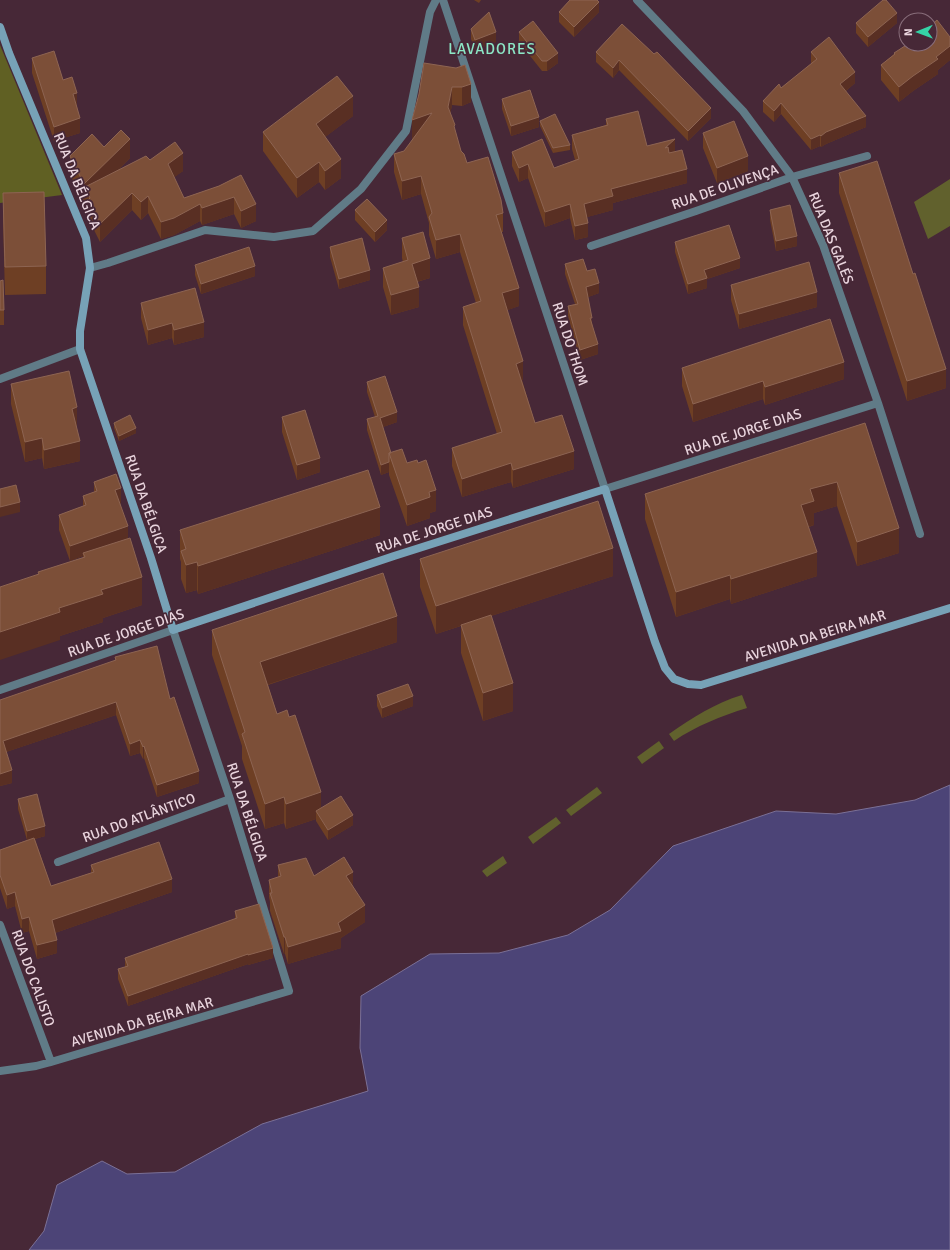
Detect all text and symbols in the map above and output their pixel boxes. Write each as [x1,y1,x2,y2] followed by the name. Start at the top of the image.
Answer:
[898,12,938,52] north arrow
[902,28,915,36] text: N
[448,40,536,58] district label: LAVADORES
[50,130,104,232] street label: RUA DA BÉLGICA
[669,161,781,213] street label: RUA DE OLIVENÇA
[805,190,857,287] street label: RUA DAS GALÉS
[548,300,592,388] street label: RUA DO THOM
[682,405,804,459] street label: RUA DE JORGE DIAS
[121,453,171,556] street label: RUA DA BÉLGICA
[373,503,495,557] street label: RUA DE JORGE DIAS
[65,605,187,661] street label: RUA DE JORGE DIAS
[742,606,888,666] street label: AVENIDA DA BEIRA MAR
[223,760,271,864] street label: RUA DA BÉLGICA
[80,790,198,846] street label: RUA DO ATLÂNTICO
[8,927,58,1029] street label: RUA DO CALISTO
[69,994,215,1050] street label: AVENIDA DA BEIRA MAR

